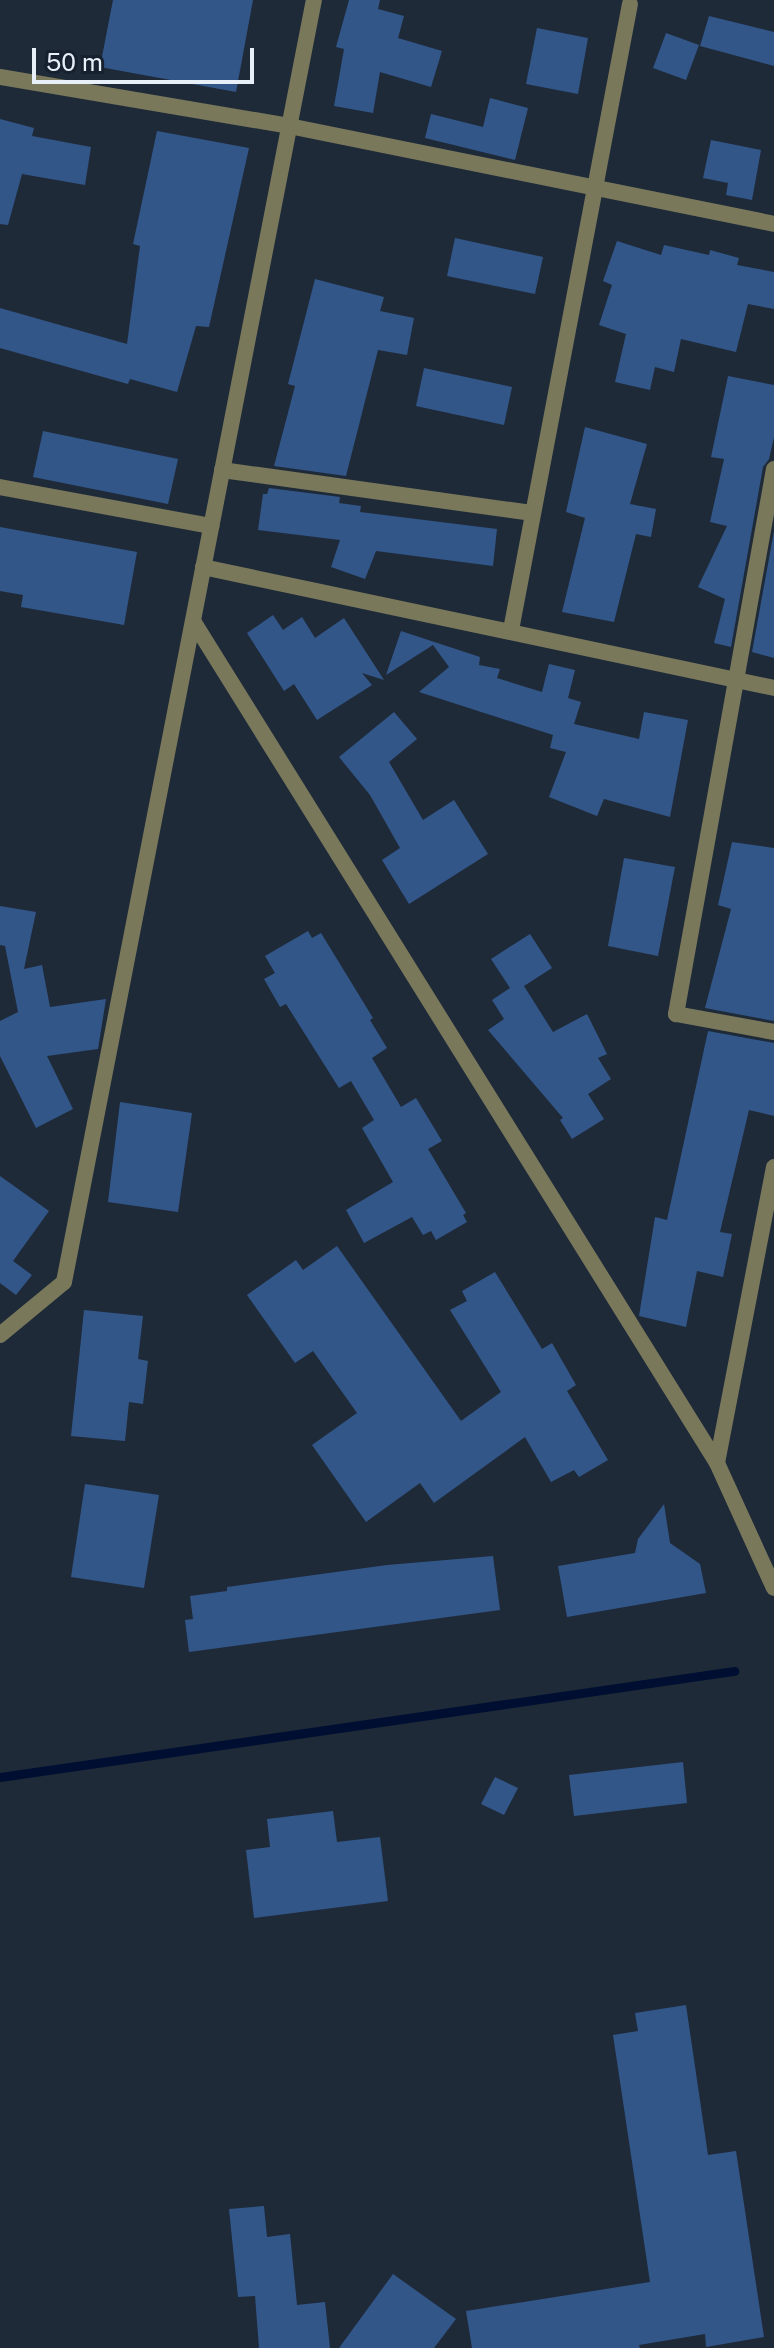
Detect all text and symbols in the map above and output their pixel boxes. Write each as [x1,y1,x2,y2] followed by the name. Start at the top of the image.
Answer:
[36,32,258,82] scale bar
[46,48,103,76] text: 50 m

